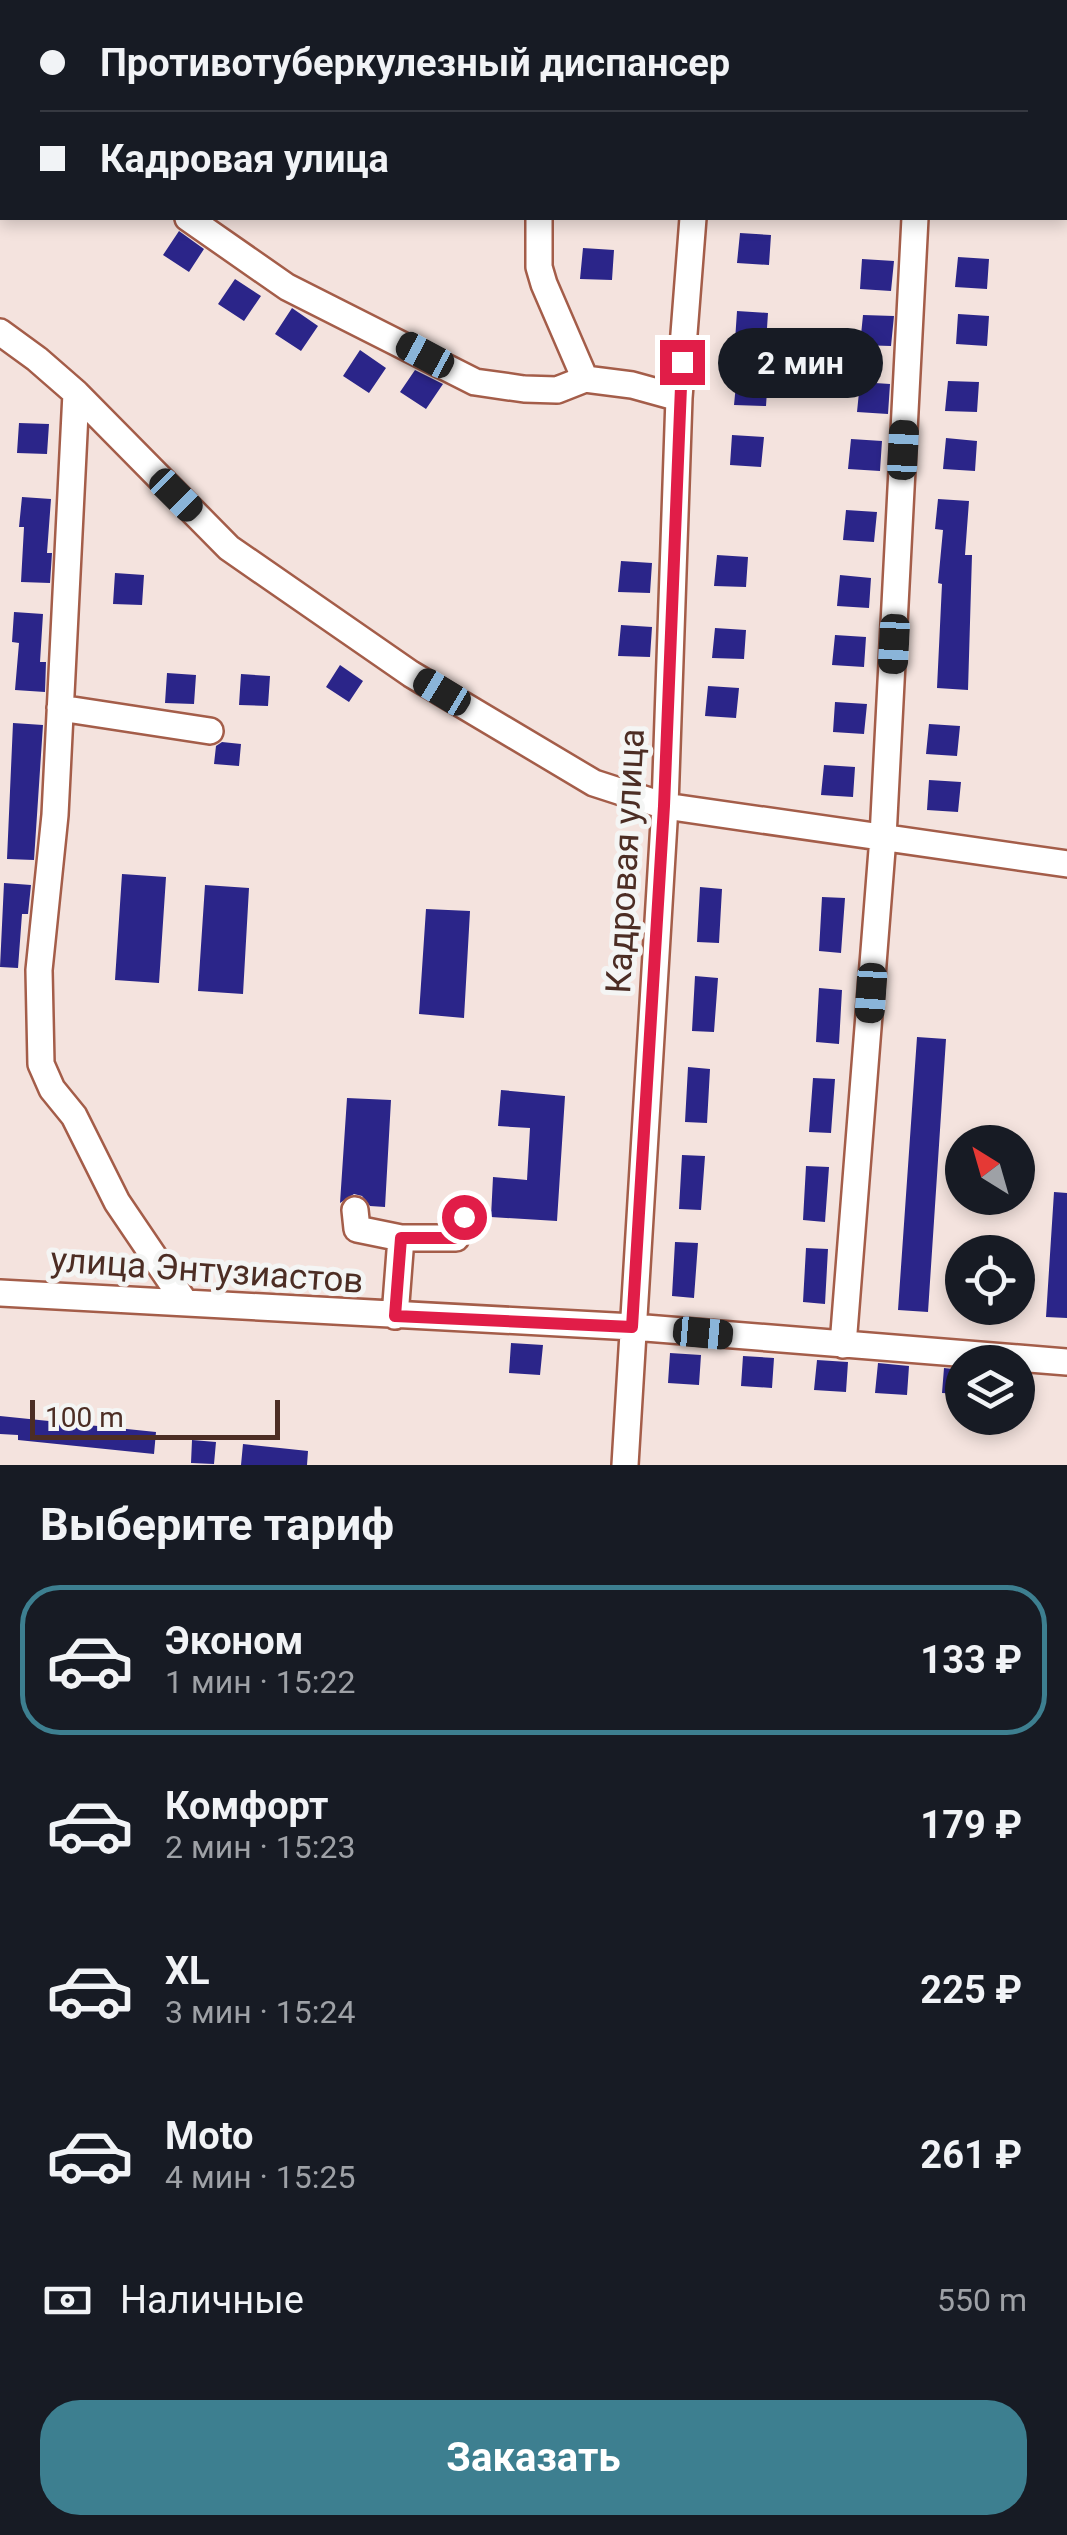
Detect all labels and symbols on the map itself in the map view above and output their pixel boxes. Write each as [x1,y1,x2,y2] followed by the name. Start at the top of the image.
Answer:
[717,327,882,397] callout: 2 мин
[391,328,459,382] car
[660,340,705,385] route end
[886,419,920,481] car
[144,463,208,527] car
[877,613,911,675] car
[409,664,475,720] car
[598,727,653,995] street label: Кадровая улица
[854,962,888,1024] car
[945,1125,1035,1215] north arrow
[442,1195,487,1240] route start
[49,1239,365,1302] street label: улица Энтузиастов
[672,1315,734,1351] car
[30,1395,280,1440] scale bar

